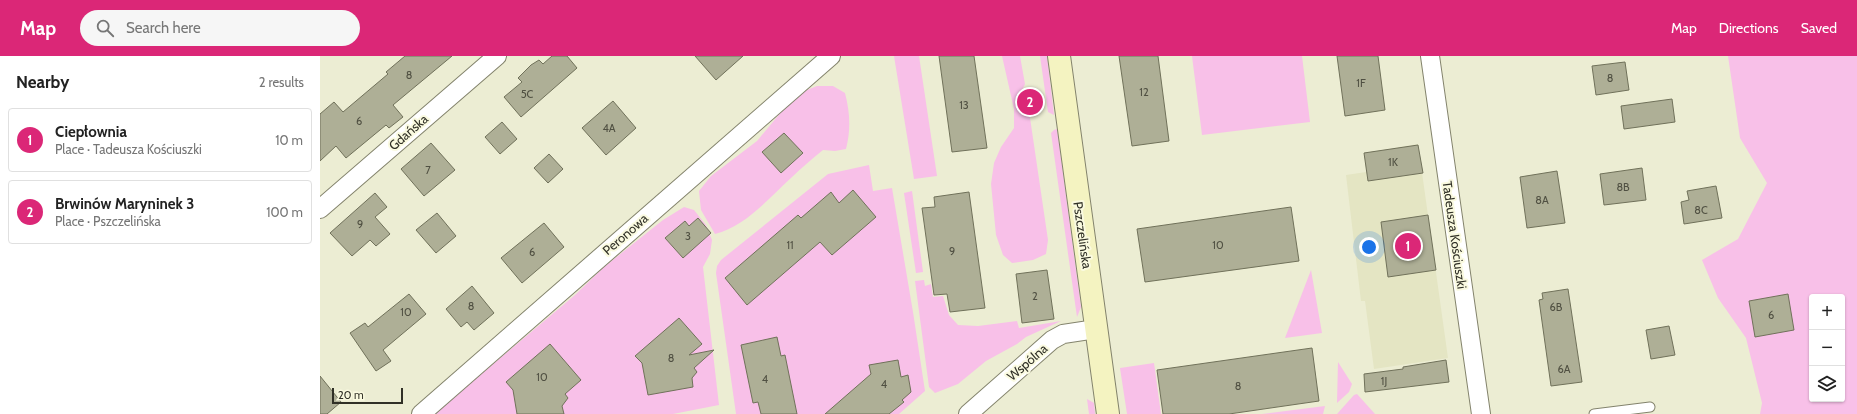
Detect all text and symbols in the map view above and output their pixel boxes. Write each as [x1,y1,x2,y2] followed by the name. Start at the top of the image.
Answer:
[80,10,360,46] search box
[20,17,56,40] text: Map
[94,17,116,39] icon: search
[126,19,201,37] text: Search here
[1671,19,1697,37] text: Map
[1719,19,1779,37] text: Directions
[1801,19,1837,37] text: Saved
[406,68,412,82] house number: 8
[1607,71,1613,85] house number: 8
[16,72,69,92] text: Nearby
[259,74,304,90] text: 2 results
[1356,76,1366,90] house number: 1F
[1139,85,1149,99] house number: 12
[521,87,534,101] house number: 5C
[1017,87,1043,117] pin: 2
[959,98,969,112] house number: 13
[385,110,431,153] street label: Gdańska
[356,114,362,128] house number: 6
[602,121,616,135] house number: 4A
[55,123,127,141] text: Ciepłownia
[28,132,32,148] text: 1
[275,132,303,148] text: 10 m
[55,141,202,157] text: Place · Tadeusza Kościuszki
[1388,155,1399,169] house number: 1K
[425,163,431,177] house number: 7
[1440,180,1470,290] street label: Tadeusza Kościuszki
[1616,180,1630,194] house number: 8B
[1535,193,1549,207] house number: 8A
[55,195,194,213] text: Brwinów Maryninek 3
[1070,200,1096,270] street label: Pszczelińska
[1694,203,1708,217] house number: 8C
[27,204,33,220] text: 2
[266,204,303,220] text: 100 m
[599,209,652,258] street label: Peronowa
[55,213,161,229] text: Place · Pszczelińska
[357,217,363,231] house number: 9
[685,229,691,243] house number: 3
[1395,231,1421,261] pin: 1
[1359,237,1379,257] your location
[786,238,794,252] house number: 11
[1212,238,1224,252] house number: 10
[949,244,955,258] house number: 9
[529,245,535,259] house number: 6
[1032,289,1038,303] house number: 2
[1809,294,1845,402] map controls
[1809,294,1845,330] button: +
[468,299,474,313] house number: 8
[1550,300,1563,314] house number: 6B
[400,305,412,319] house number: 10
[1768,308,1774,322] house number: 6
[1809,330,1845,366] button: −
[1004,340,1051,384] street label: Wspólna
[668,351,674,365] house number: 8
[1557,362,1571,376] house number: 6A
[1809,366,1845,402] button: layers
[536,370,548,384] house number: 10
[762,372,769,386] house number: 4
[1381,374,1387,388] house number: 1J
[881,377,888,391] house number: 4
[1235,379,1241,393] house number: 8
[332,386,403,405] scale bar
[338,388,364,402] text: 20 m

